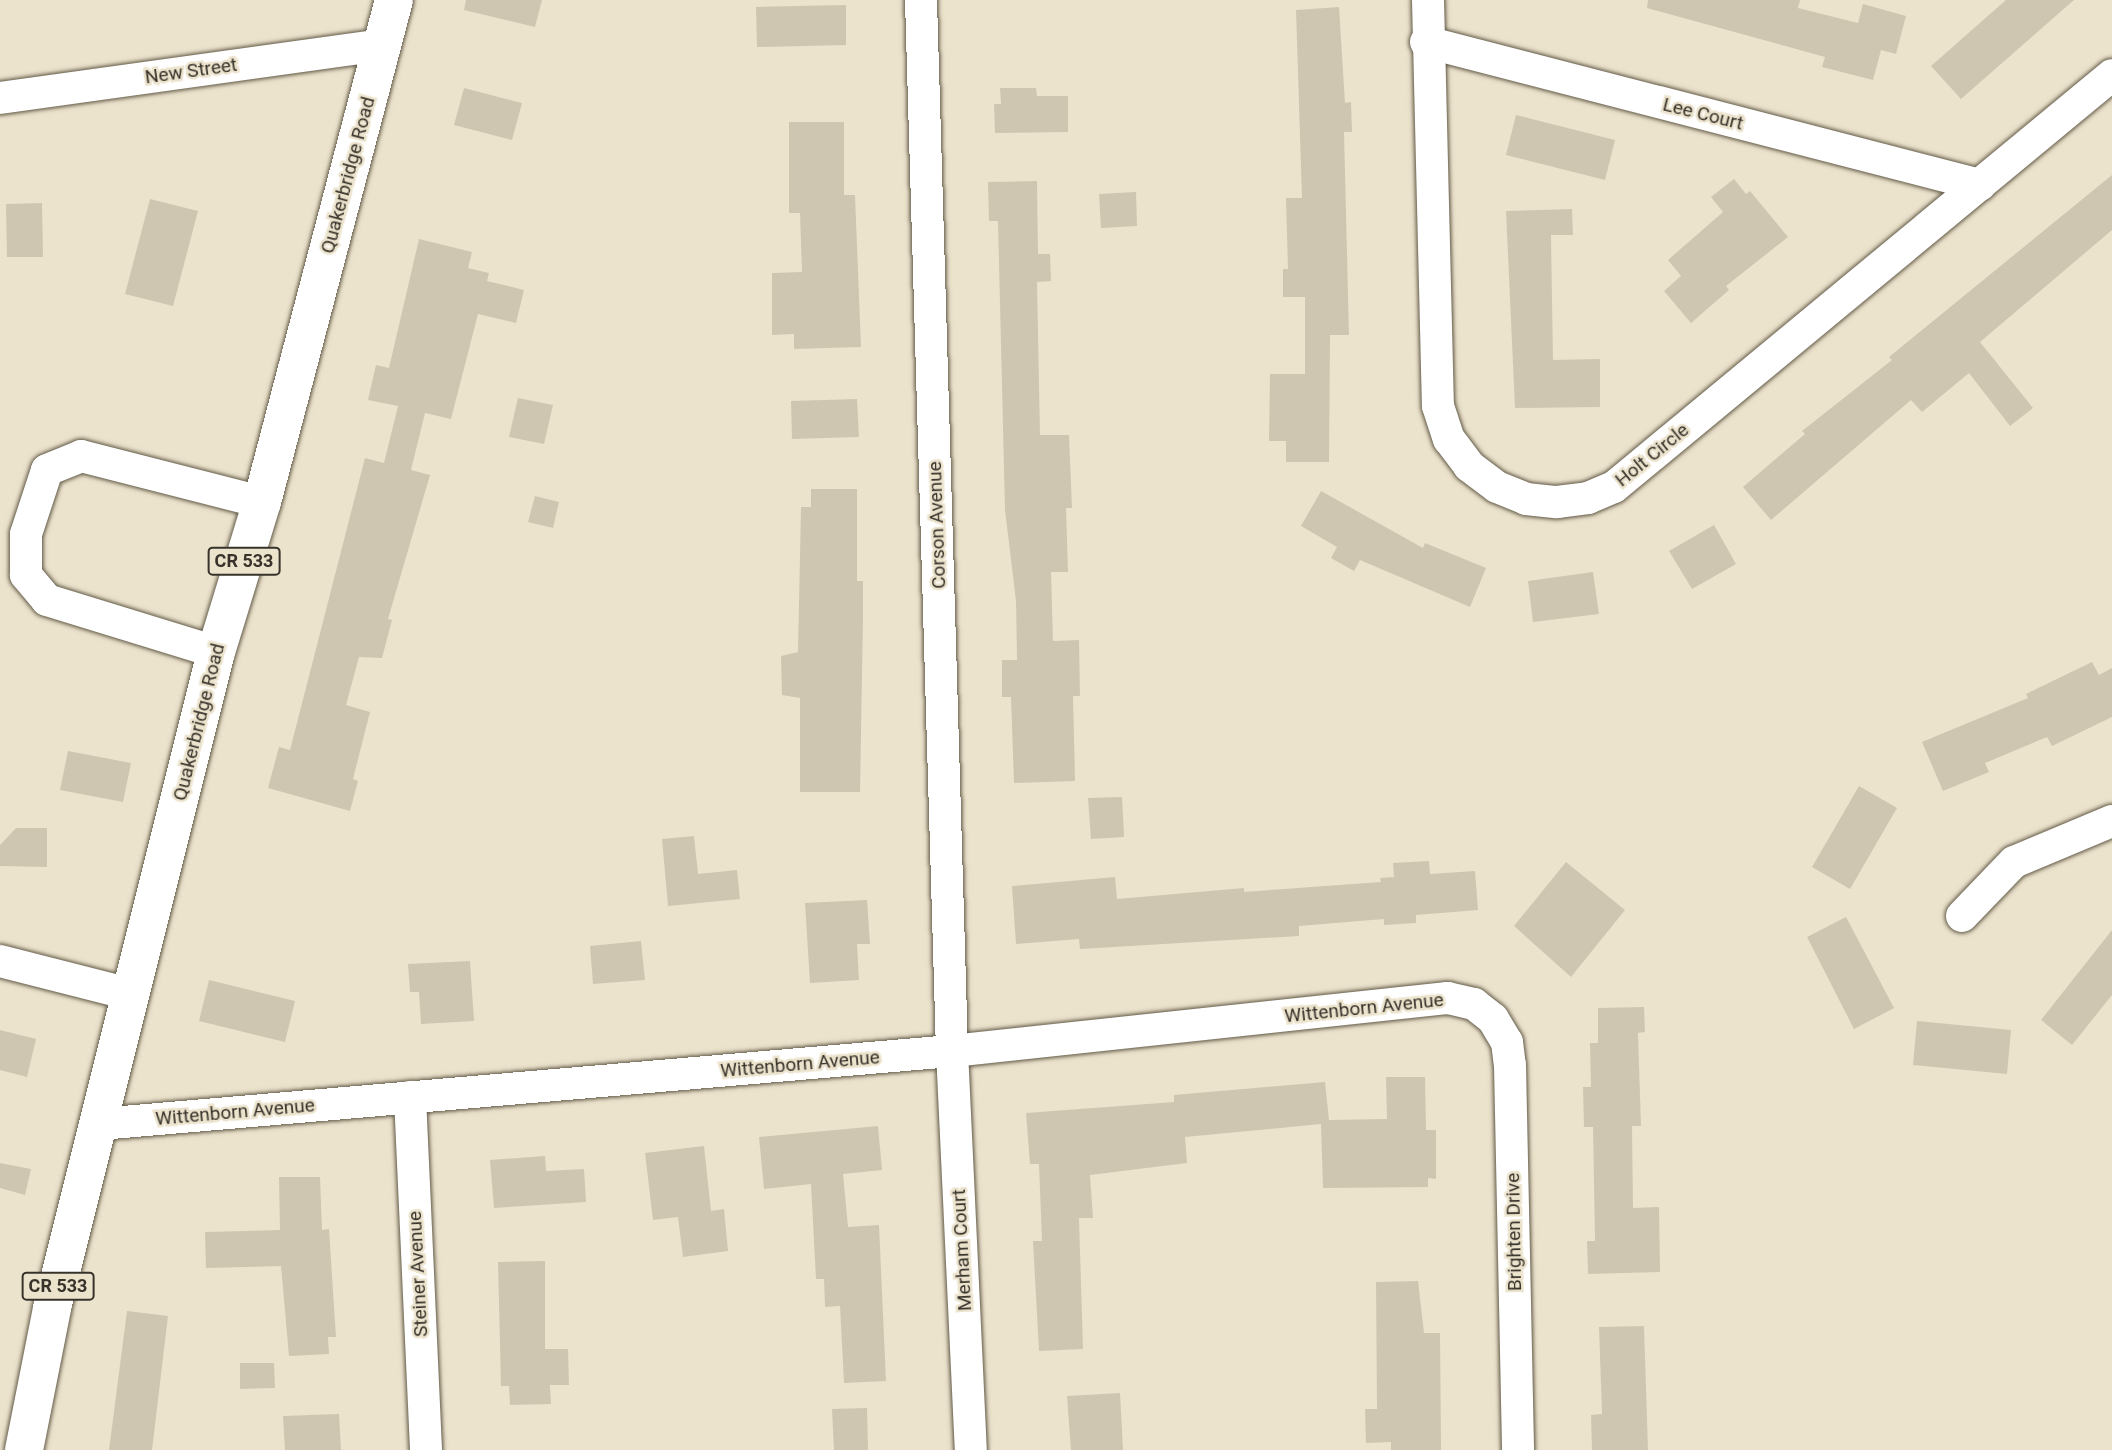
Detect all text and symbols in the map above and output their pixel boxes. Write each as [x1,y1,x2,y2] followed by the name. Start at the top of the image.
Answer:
[143,53,239,89] street label: New Street
[1661,93,1745,135] street label: Lee Court
[316,94,380,256] street label: Quakerbridge Road
[1611,419,1693,491] street label: Holt Circle
[923,461,951,589] street label: Corson Avenue
[207,546,281,576] road number: CR 533
[168,641,230,803] street label: Quakerbridge Road
[1283,988,1445,1028] street label: Wittenborn Avenue
[719,1046,881,1082] street label: Wittenborn Avenue
[154,1094,316,1130] street label: Wittenborn Avenue
[1502,1173,1526,1291] street label: Brighten Drive
[947,1188,977,1312] street label: Merham Court
[403,1210,433,1338] street label: Steiner Avenue
[21,1272,95,1301] road number: CR 533

